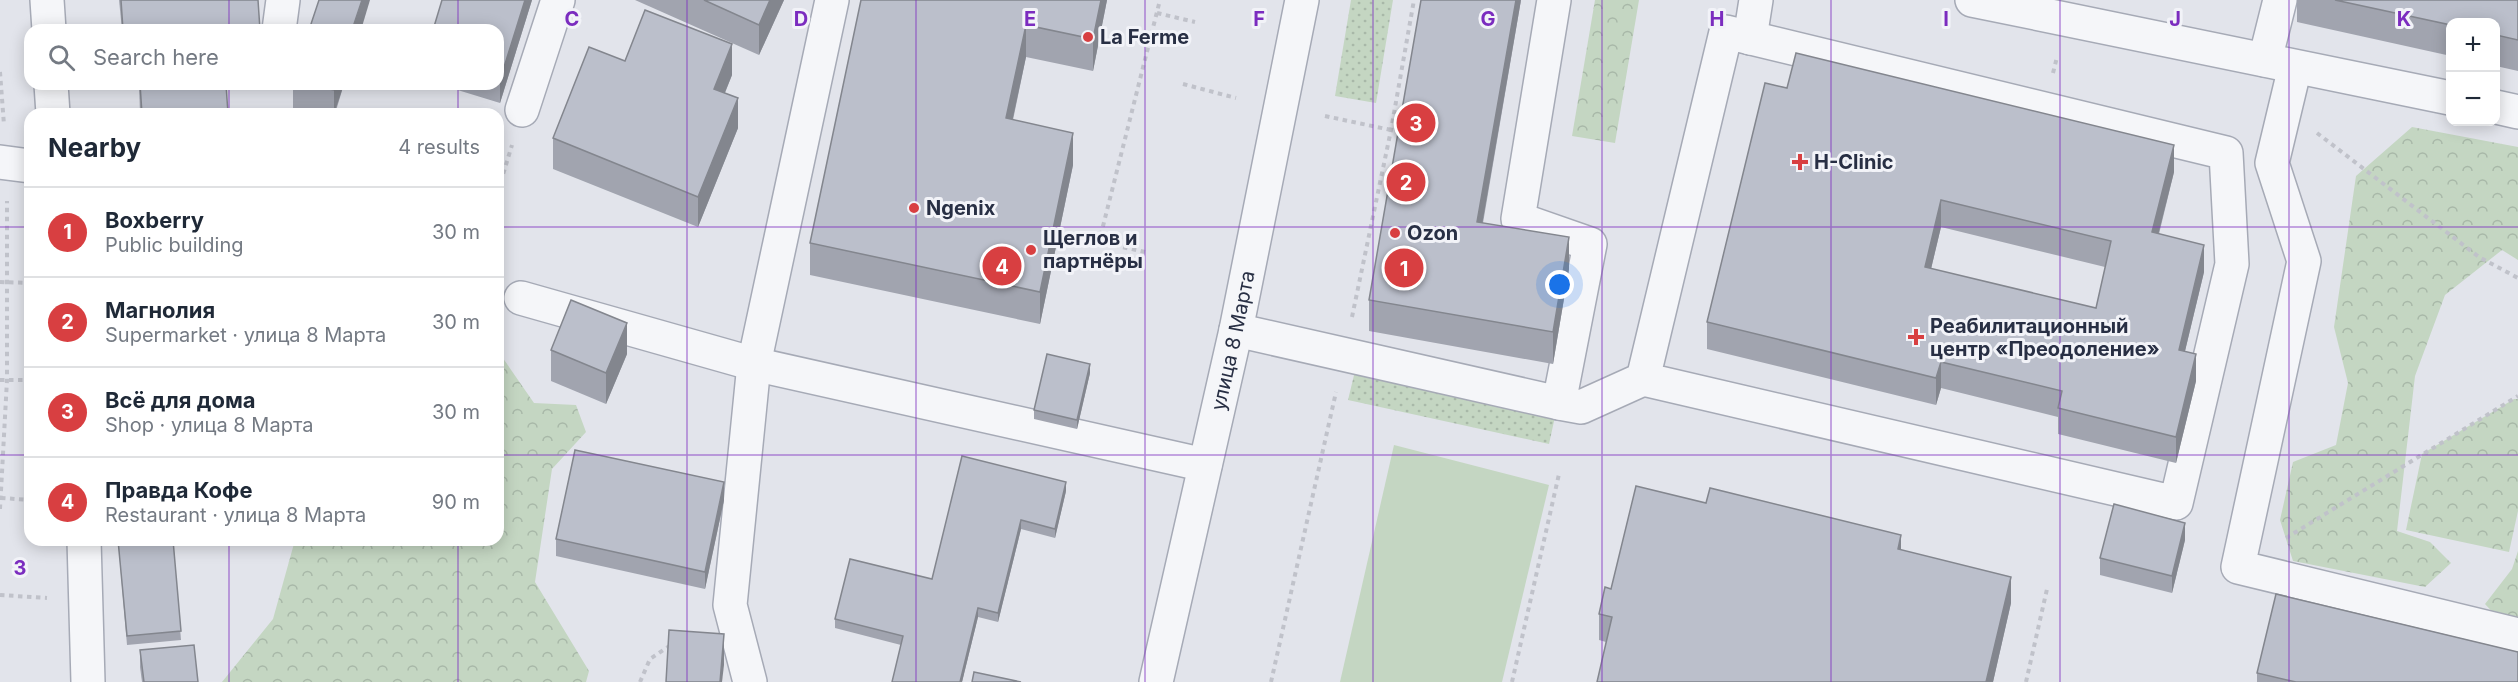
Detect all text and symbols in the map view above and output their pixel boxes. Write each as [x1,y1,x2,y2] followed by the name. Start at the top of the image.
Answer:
[565,7,579,31] text: C
[794,7,808,31] text: D
[1024,7,1036,31] text: E
[1253,7,1265,31] text: F
[1480,7,1496,31] text: G
[1710,7,1724,31] text: H
[1943,7,1949,31] text: I
[2169,7,2181,31] text: J
[2397,7,2411,31] text: K
[2446,18,2500,126] map controls
[2446,18,2500,72] button: +
[24,24,504,90] search box
[1100,25,1189,49] place label: La Ferme
[1081,30,1095,44] marker: La Ferme
[45,41,78,74] icon: search
[93,44,219,70] text: Search here
[2446,72,2500,126] button: −
[1396,100,1436,146] pin: 3
[48,132,141,163] text: Nearby
[398,135,480,159] text: 4 results
[1814,150,1894,174] place label: H-Clinic
[1791,153,1809,171] marker: H-Clinic
[1386,160,1426,204] pin: 2
[926,196,996,220] place label: Ngenix
[907,201,921,215] marker: Ngenix
[105,207,204,233] text: Boxberry
[63,220,72,244] text: 1
[432,220,480,244] text: 30 m
[1407,221,1458,245] place label: Ozon
[1043,226,1143,273] place label: Щеглов и партнёры
[1388,226,1402,240] marker: Ozon
[105,233,244,257] text: Public building
[1024,243,1038,257] marker: Щеглов и партнёры
[982,244,1022,288] pin: 4
[1384,246,1424,290] pin: 1
[1206,268,1260,413] street label: улица 8 Марта
[1545,270,1574,299] your location
[105,297,215,323] text: Магнолия
[61,310,74,334] text: 2
[432,310,480,334] text: 30 m
[1930,314,2160,361] place label: Реабилитационный центр «Преодоление»
[105,323,386,347] text: Supermarket · улица 8 Марта
[1907,328,1925,346] marker: Реабилитационный центр «Преодоление»
[105,387,256,413] text: Всё для дома
[61,400,74,424] text: 3
[432,400,480,424] text: 30 m
[105,413,313,437] text: Shop · улица 8 Марта
[105,477,253,503] text: Правда Кофе
[61,490,74,514] text: 4
[432,490,480,514] text: 90 m
[105,503,366,527] text: Restaurant · улица 8 Марта
[14,556,26,580] text: 3

